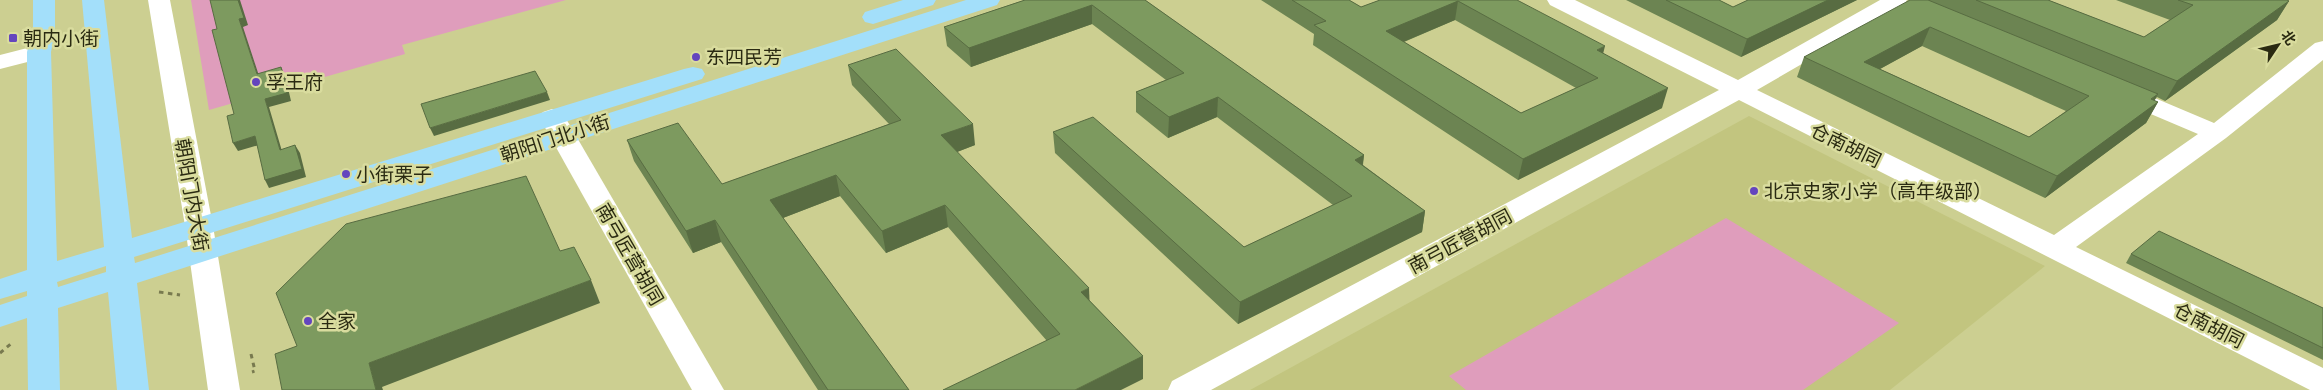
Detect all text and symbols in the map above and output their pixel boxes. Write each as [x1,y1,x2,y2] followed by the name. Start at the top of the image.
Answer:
[2253,20,2303,70] north arrow
[23,23,99,52] place label: 朝内小街
[2276,26,2302,49] text: 北
[7,32,19,44] marker: 朝内小街
[706,42,782,71] place label: 东四民芳
[690,51,702,63] marker: 东四民芳
[266,67,323,96] place label: 孚王府
[250,76,262,88] marker: 孚王府
[496,106,614,169] street label: 朝阳门北小街
[1806,115,1887,174] street label: 仓南胡同
[168,136,217,254] street label: 朝阳门内大街
[356,159,432,188] place label: 小街栗子
[340,168,352,180] marker: 小街栗子
[1764,176,1992,205] place label: 北京史家小学（高年级部）
[1748,185,1760,197] marker: 北京史家小学（高年级部）
[589,197,671,310] street label: 南弓匠营胡同
[1403,201,1517,280] street label: 南弓匠营胡同
[2169,294,2250,355] street label: 仓南胡同
[318,306,356,335] place label: 全家
[302,315,314,327] marker: 全家

